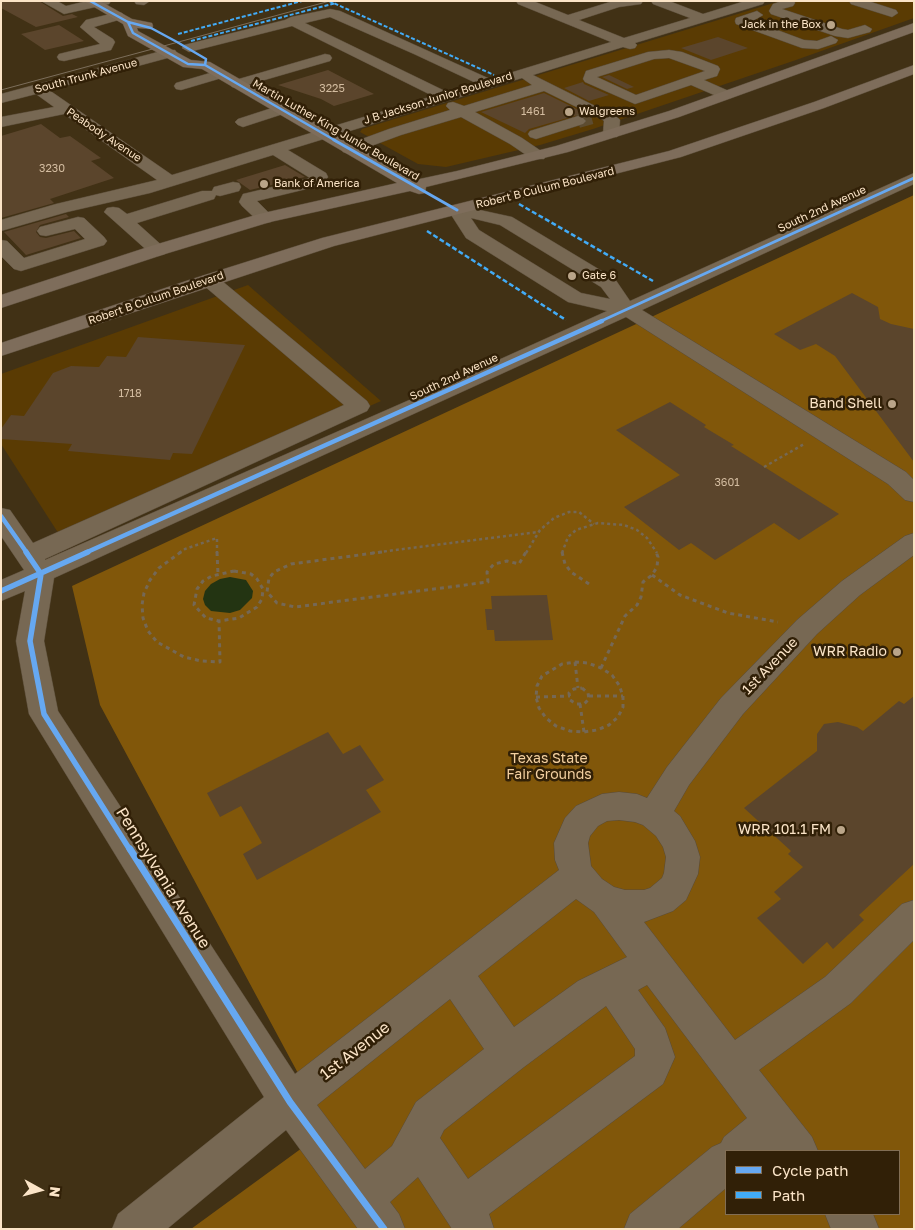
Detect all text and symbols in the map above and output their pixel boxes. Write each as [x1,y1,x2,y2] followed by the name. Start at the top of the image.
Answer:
[741,18,821,32] place label: Jack in the Box
[825,19,837,31] marker: Jack in the Box
[33,56,139,96] street label: South Trunk Avenue
[362,69,514,127] street label: J B Jackson Junior Boulevard
[250,77,422,183] street label: Martin Luther King Junior Boulevard
[319,82,345,96] house number: 3225
[64,105,144,165] street label: Peabody Avenue
[521,105,545,119] house number: 1461
[579,105,635,119] place label: Walgreens
[563,106,575,118] marker: Walgreens
[39,162,65,176] house number: 3230
[474,164,616,212] street label: Robert B Cullum Boulevard
[274,177,360,191] place label: Bank of America
[258,178,270,190] marker: Bank of America
[776,183,868,235] street label: South 2nd Avenue
[87,269,225,327] street label: Robert B Cullum Boulevard
[582,269,616,283] place label: Gate 6
[566,270,578,282] marker: Gate 6
[408,351,500,403] street label: South 2nd Avenue
[118,387,142,401] house number: 1718
[809,396,882,412] place label: Band Shell
[886,398,898,410] marker: Band Shell
[714,476,740,490] house number: 3601
[739,634,801,698] street label: 1st Avenue
[813,644,887,660] place label: WRR Radio
[891,646,903,658] marker: WRR Radio
[506,751,592,784] park label: Texas State Fair Grounds
[112,804,214,952] street label: Pennsylvania Avenue
[738,822,831,838] place label: WRR 101.1 FM
[835,824,847,836] marker: WRR 101.1 FM
[316,1018,394,1084] street label: 1st Avenue
[725,1150,900,1215] legend
[772,1161,848,1179] text: Cycle path
[15,1165,65,1215] north arrow
[46,1186,64,1198] text: N
[772,1186,805,1204] text: Path

